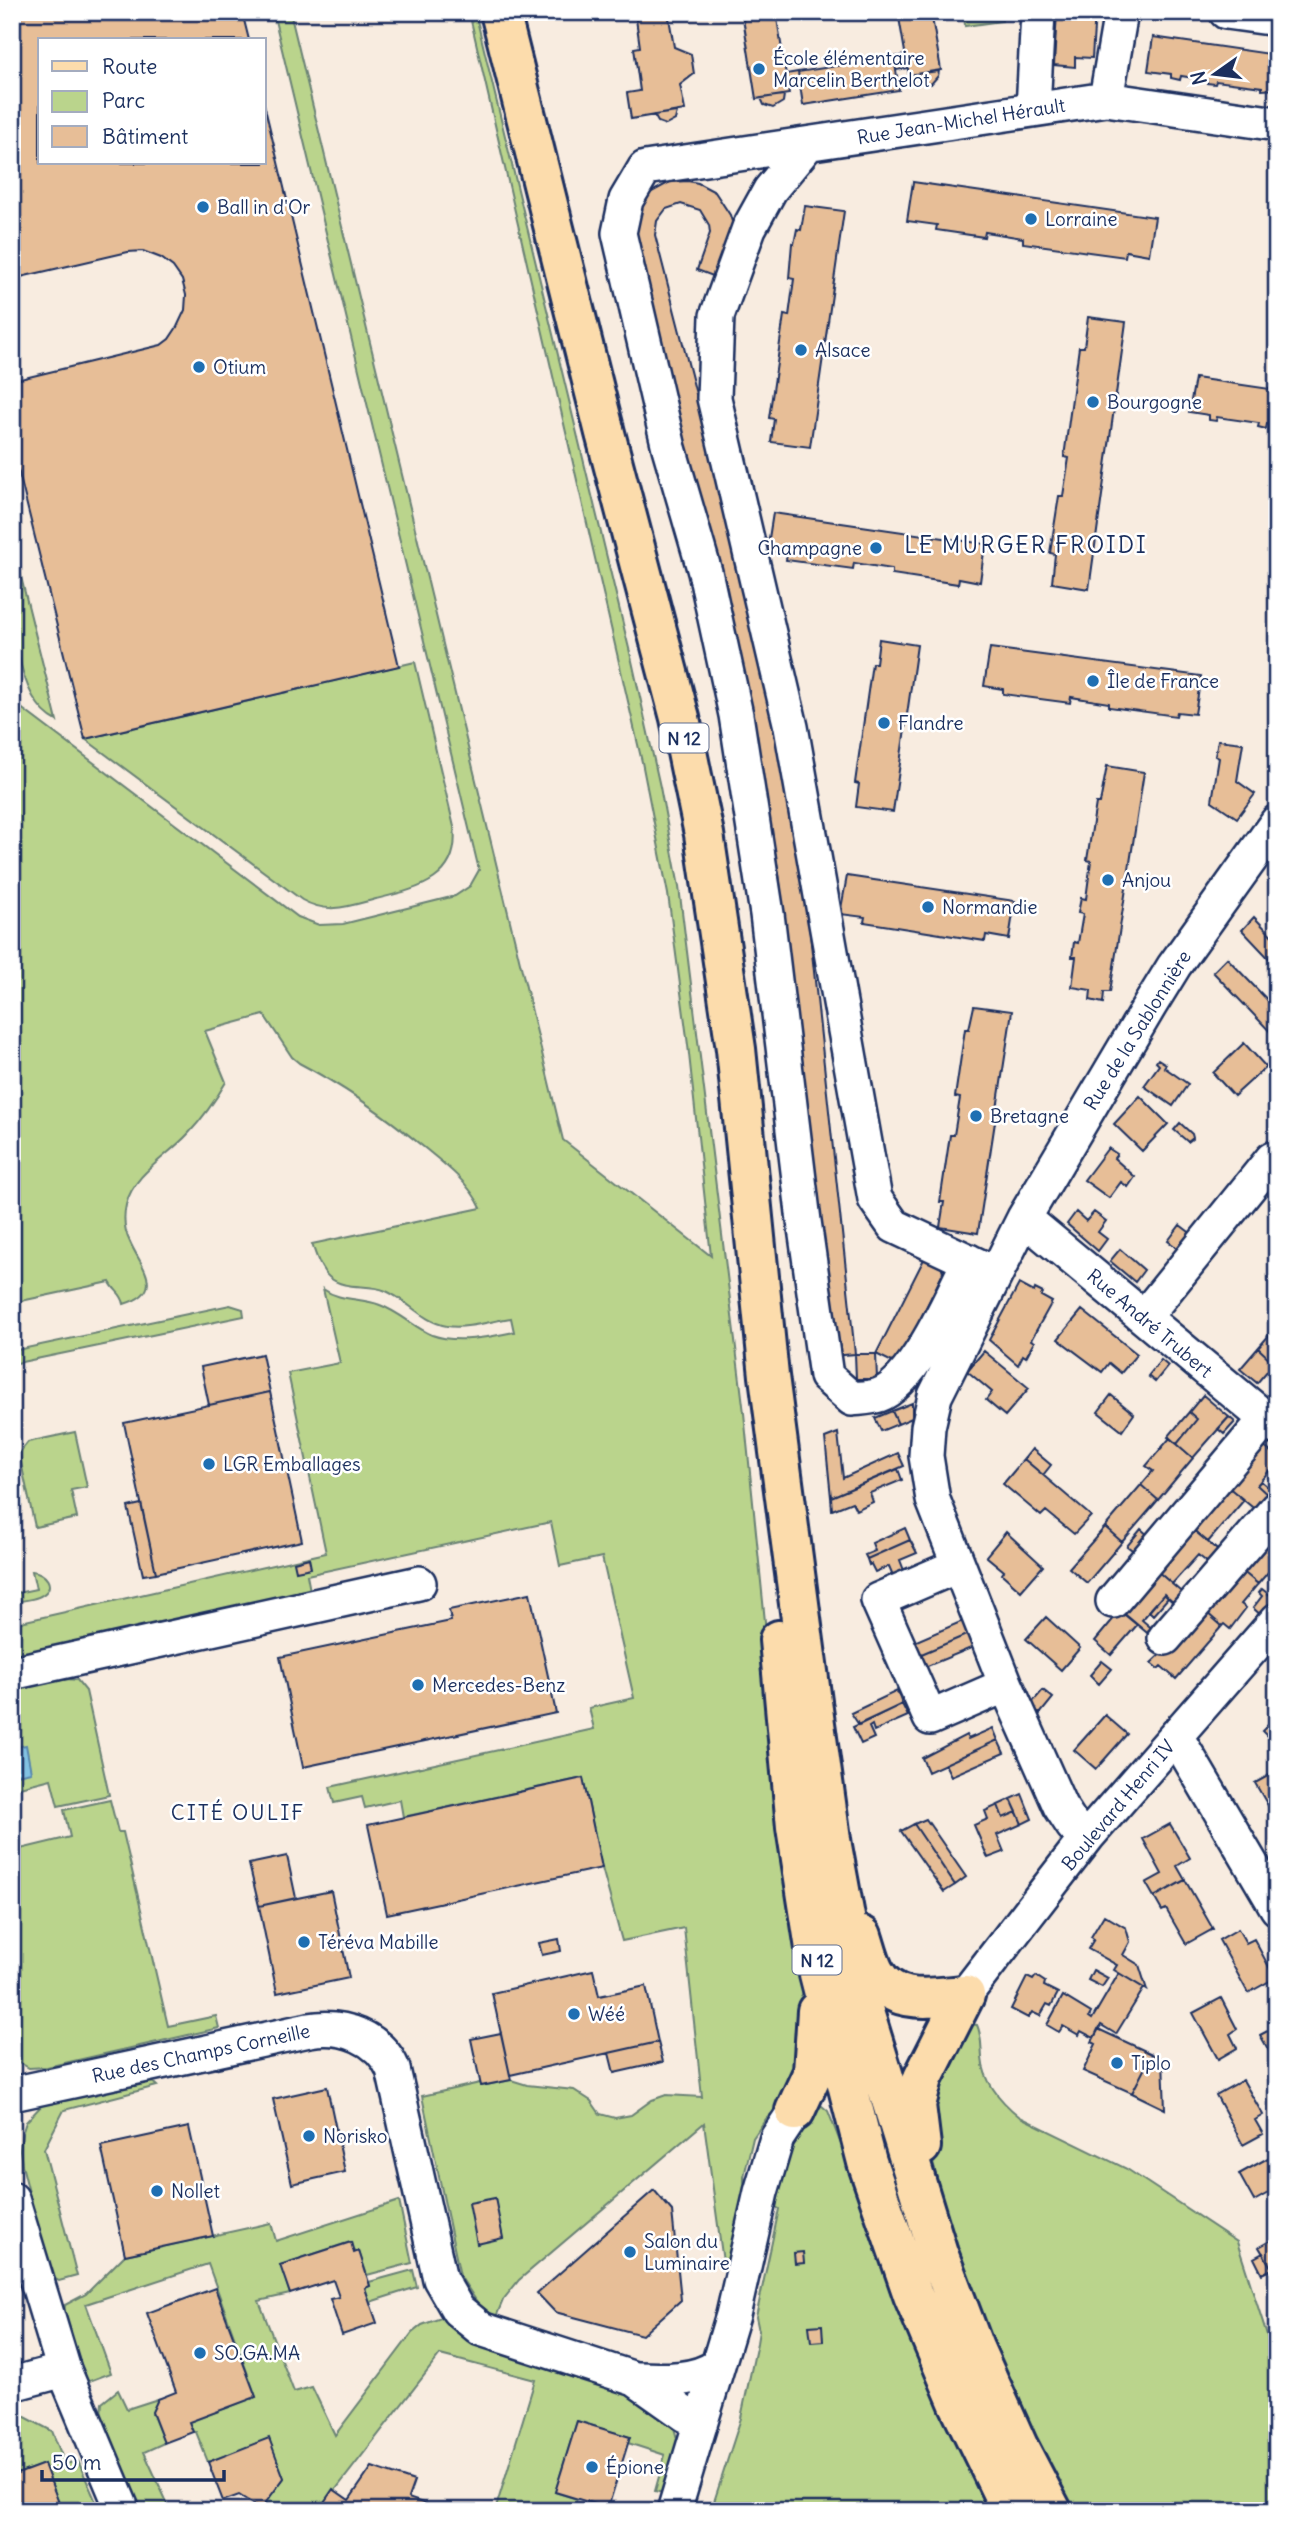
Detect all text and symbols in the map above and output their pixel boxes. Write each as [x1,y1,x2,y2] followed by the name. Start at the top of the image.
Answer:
[38,38,266,164] legend
[1180,38,1250,108] north arrow
[773,46,930,92] place label: École élémentaire Marcelin Berthelot
[102,53,157,80] text: Route
[751,61,767,77] marker: École élémentaire Marcelin Berthelot
[1185,69,1212,87] text: N
[102,87,145,114] text: Parc
[855,93,1067,149] street label: Rue Jean-Michel Hérault
[102,123,188,150] text: Bâtiment
[217,195,311,219] place label: Ball in d'Or
[195,199,211,215] marker: Ball in d'Or
[1045,207,1117,231] place label: Lorraine
[1023,211,1039,227] marker: Lorraine
[815,338,870,362] place label: Alsace
[793,342,809,358] marker: Alsace
[213,355,266,379] place label: Otium
[191,359,207,375] marker: Otium
[1107,390,1202,414] place label: Bourgogne
[1085,394,1101,410] marker: Bourgogne
[904,530,1148,559] district label: LE MURGER FROIDI
[758,536,862,560] place label: Champagne
[868,540,884,556] marker: Champagne
[1107,668,1219,693] place label: Île de France
[1085,673,1101,689] marker: Île de France
[898,711,963,735] place label: Flandre
[876,715,892,731] marker: Flandre
[660,724,708,752] road number: N 12
[1122,868,1171,892] place label: Anjou
[1100,872,1116,888] marker: Anjou
[942,895,1038,919] place label: Normandie
[920,899,936,915] marker: Normandie
[1078,946,1196,1114] street label: Rue de la Sablonnière
[990,1104,1069,1128] place label: Bretagne
[968,1108,984,1124] marker: Bretagne
[1082,1264,1218,1382] street label: Rue André Trubert
[223,1452,361,1476] place label: LGR Emballages
[201,1456,217,1472] marker: LGR Emballages
[432,1673,565,1697] place label: Mercedes-Benz
[410,1677,426,1693] marker: Mercedes-Benz
[1056,1735,1180,1875] street label: Boulevard Henri IV
[171,1799,305,1826] district label: CITÉ OULIF
[318,1930,438,1954] place label: Téréva Mabille
[296,1934,312,1950] marker: Téréva Mabille
[792,1946,842,1974] road number: N 12
[588,2002,625,2026] place label: Wéé
[566,2006,582,2022] marker: Wéé
[90,2018,312,2088] street label: Rue des Champs Corneille
[1131,2051,1171,2075] place label: Tiplo
[1109,2055,1125,2071] marker: Tiplo
[323,2124,388,2148] place label: Norisko
[301,2128,317,2144] marker: Norisko
[171,2179,220,2203] place label: Nollet
[149,2183,165,2199] marker: Nollet
[644,2229,730,2275] place label: Salon du Luminaire
[622,2244,638,2260] marker: Salon du Luminaire
[214,2341,300,2365] place label: SO.GA.MA
[192,2345,208,2361] marker: SO.GA.MA
[42,2439,224,2483] scale bar
[52,2449,101,2476] text: 50 m
[606,2455,664,2479] place label: Épione
[584,2459,600,2475] marker: Épione

